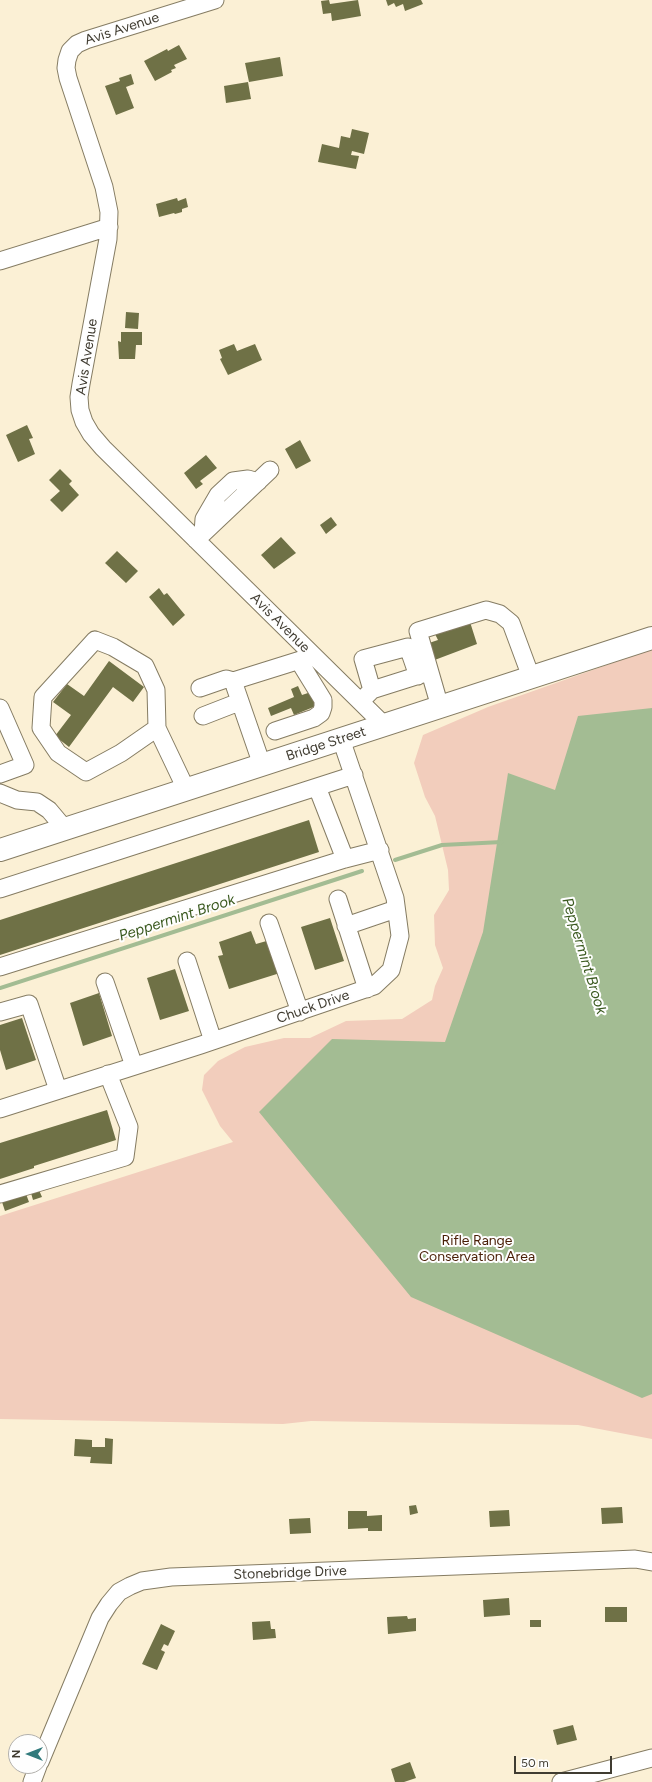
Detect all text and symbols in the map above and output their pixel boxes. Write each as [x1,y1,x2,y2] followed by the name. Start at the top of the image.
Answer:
[83,9,161,49] street label: Avis Avenue
[73,318,101,396] street label: Avis Avenue
[247,590,313,656] street label: Avis Avenue
[284,723,368,765] street label: Bridge Street
[117,891,237,945] water label: Peppermint Brook
[558,896,610,1016] water label: Peppermint Brook
[274,987,352,1027] street label: Chuck Drive
[419,1233,535,1266] park label: Rifle Range Conservation Area
[233,1563,347,1583] street label: Stonebridge Drive
[8,1734,48,1774] north arrow
[516,1748,614,1774] scale bar
[10,1750,23,1758] text: N
[521,1756,549,1770] text: 50 m

